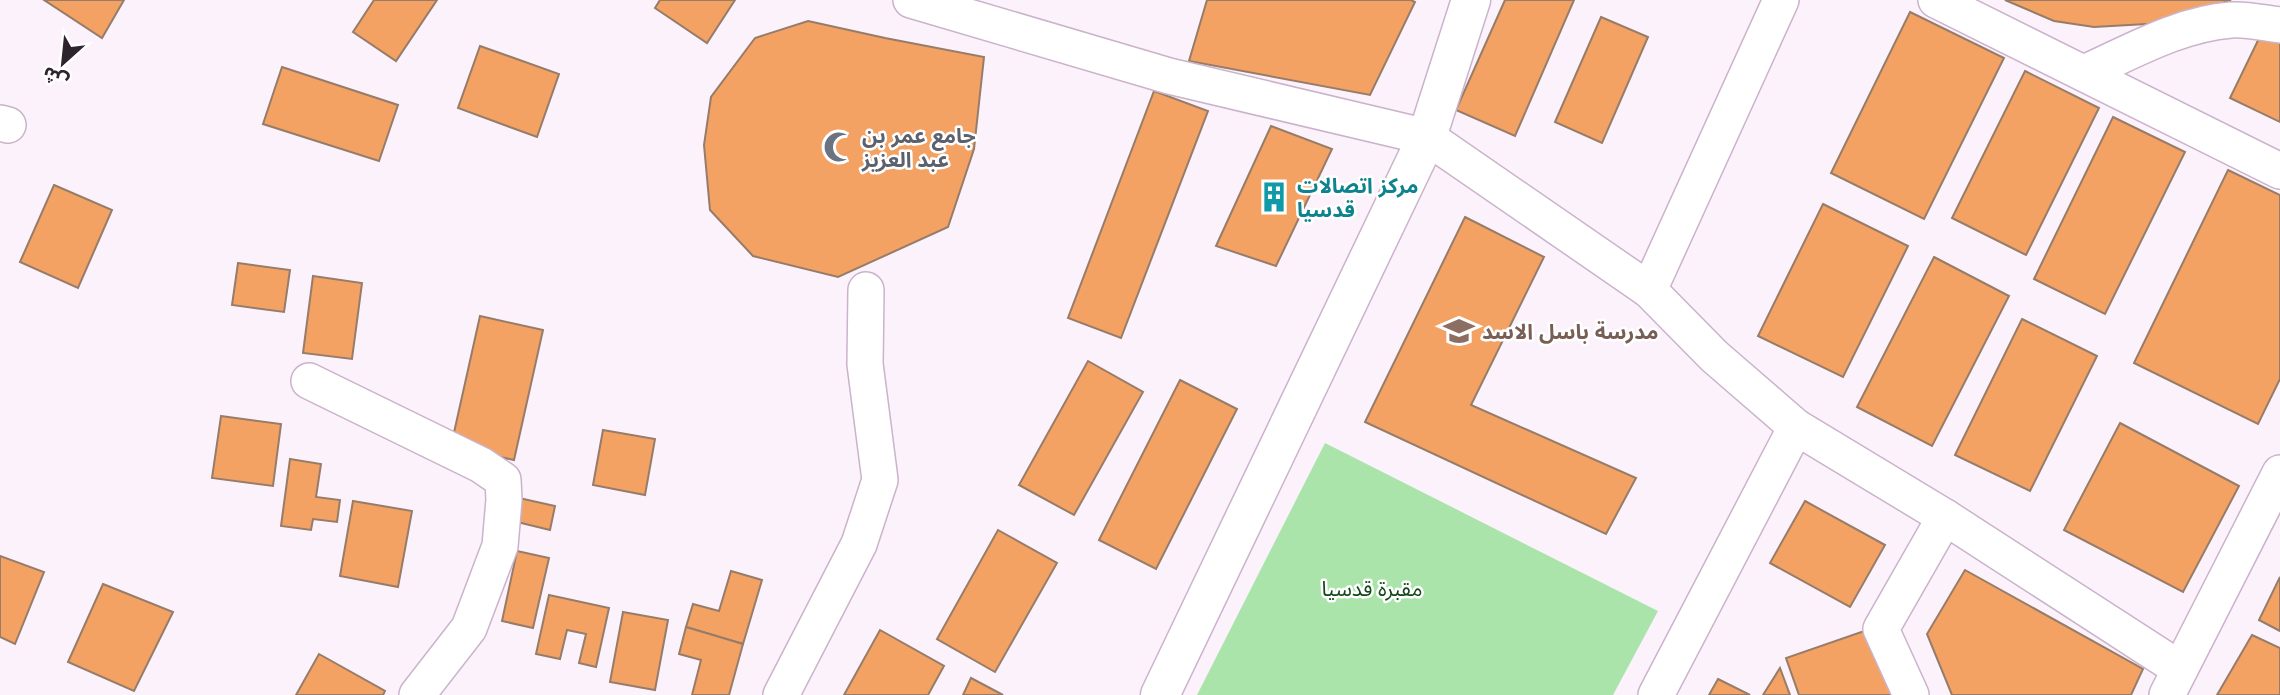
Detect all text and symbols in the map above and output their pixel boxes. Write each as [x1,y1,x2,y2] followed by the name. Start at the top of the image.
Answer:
[28,28,98,98] north arrow
[39,62,72,94] text: ش
[861,123,976,172] place label: جامع عمر بن عبد العزيز
[822,130,856,164] mosque icon: جامع عمر بن عبد العزيز
[1297,173,1419,222] place label: مركز اتصالات قدسيا
[1257,180,1291,214] building icon: مركز اتصالات قدسيا
[1442,314,1476,348] school or university icon: مدرسة باسل الاسد
[1482,319,1659,344] place label: مدرسة باسل الاسد
[1321,576,1423,601] park label: مقبرة قدسيا

